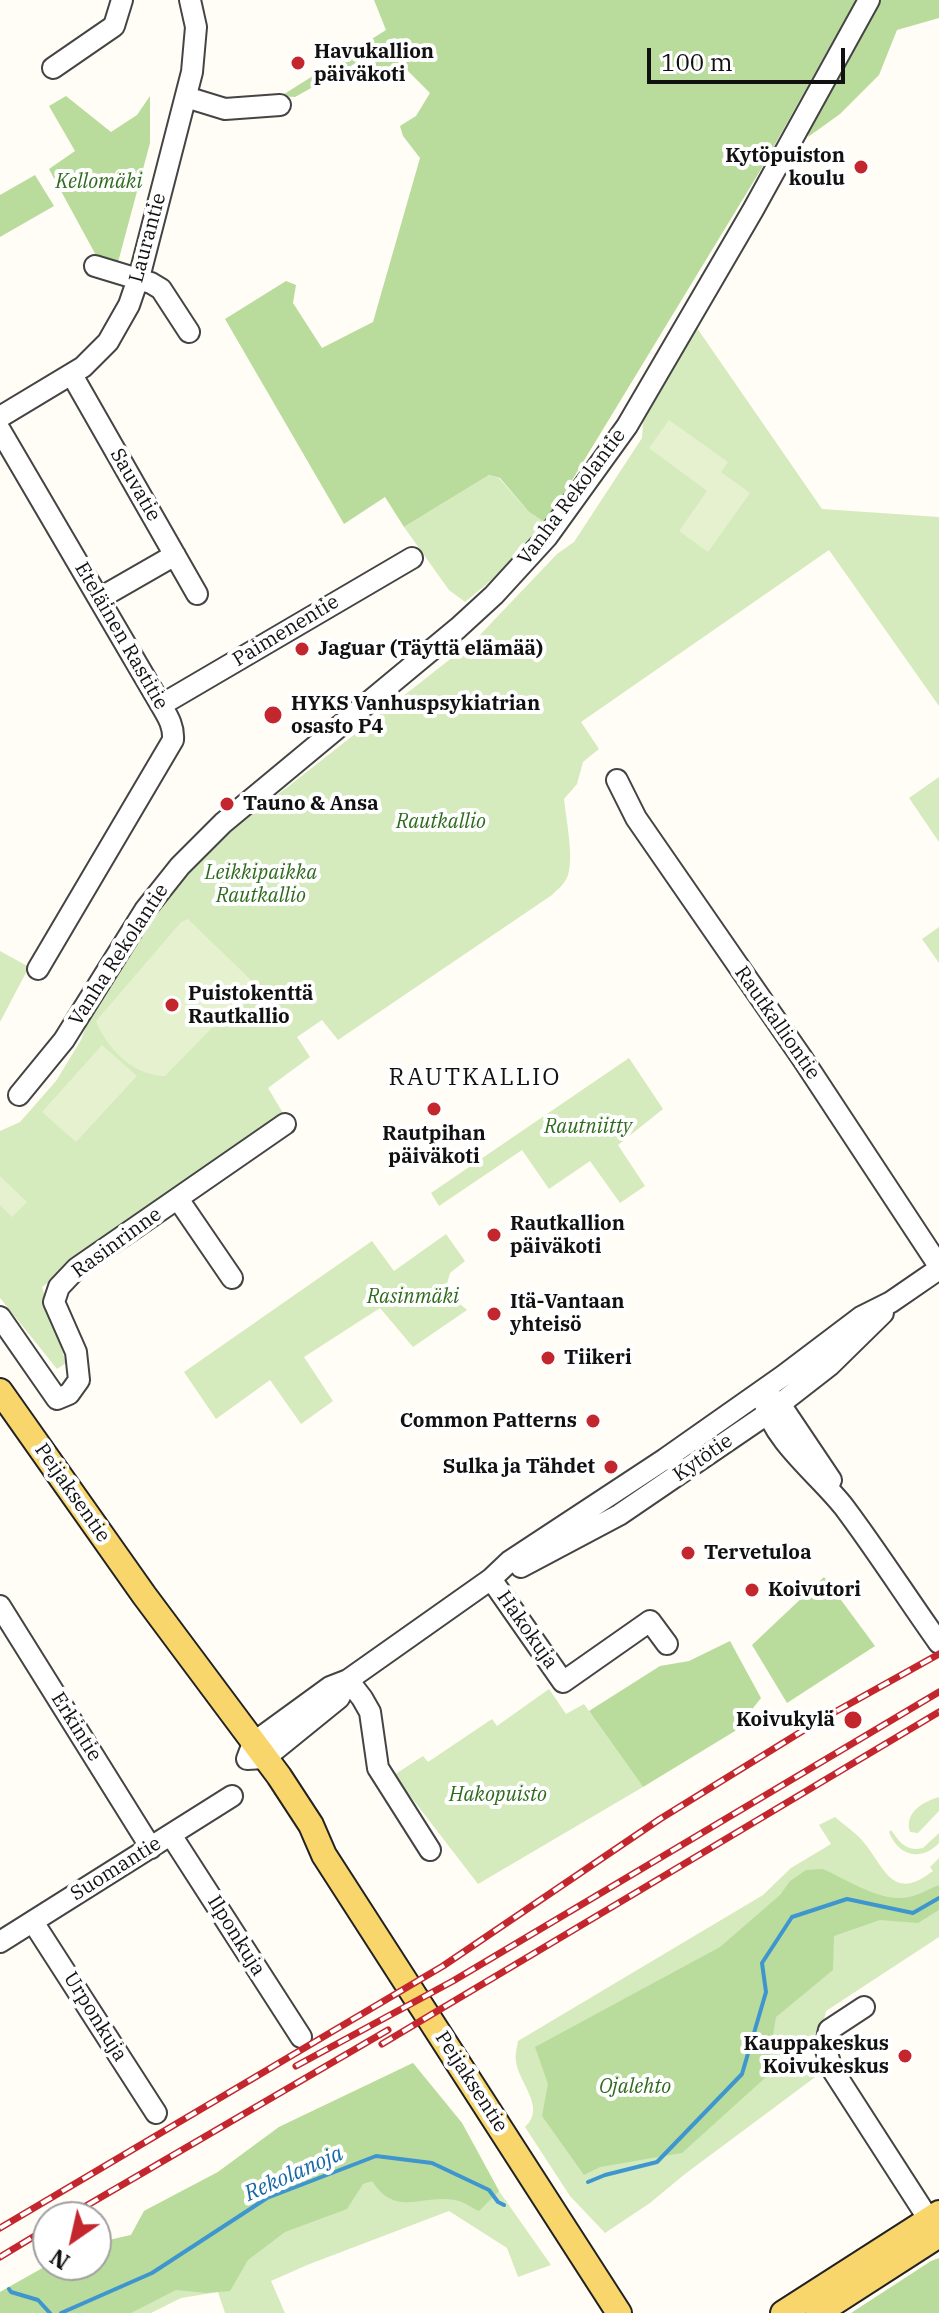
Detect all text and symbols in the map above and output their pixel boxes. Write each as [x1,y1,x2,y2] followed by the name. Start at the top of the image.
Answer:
[651,32,849,82] scale bar
[314,40,434,87] place label: Havukallion päiväkoti
[661,46,733,78] text: 100 m
[289,54,307,72] marker: Havukallion päiväkoti
[725,144,845,191] place label: Kytöpuiston koulu
[852,158,870,176] marker: Kytöpuiston koulu
[56,170,142,194] park label: Kellomäki
[125,191,171,285] street label: Laurantie
[513,424,631,570] street label: Vanha Rekolantie
[105,444,165,526] street label: Sauvatie
[69,558,173,714] street label: Eteläinen Rastitie
[229,590,343,672] street label: Paimenentie
[318,637,543,661] place label: Jaguar (Täyttä elämää)
[293,640,311,658] marker: Jaguar (Täyttä elämää)
[291,692,540,739] place label: HYKS Vanhuspsykiatrian osasto P4
[262,704,284,726] marker: HYKS Vanhuspsykiatrian osasto P4
[243,792,379,816] place label: Tauno & Ansa
[218,795,236,813] marker: Tauno & Ansa
[396,810,486,834] park label: Rautkallio
[205,861,317,908] park label: Leikkipaikka Rautkallio
[64,880,174,1030] street label: Vanha Rekolantie
[729,962,825,1084] street label: Rautkalliontie
[188,982,313,1029] place label: Puistokenttä Rautkallio
[163,996,181,1014] marker: Puistokenttä Rautkallio
[389,1064,561,1092] district label: RAUTKALLIO
[425,1100,443,1118] marker: Rautpihan päiväkoti
[544,1115,632,1139] park label: Rautniitty
[382,1122,486,1169] place label: Rautpihan päiväkoti
[68,1203,166,1283] street label: Rasinrinne
[510,1212,625,1259] place label: Rautkallion päiväkoti
[485,1226,503,1244] marker: Rautkallion päiväkoti
[367,1285,459,1309] park label: Rasinmäki
[510,1290,625,1337] place label: Itä-Vantaan yhteisö
[485,1305,503,1323] marker: Itä-Vantaan yhteisö
[564,1346,632,1370] place label: Tiikeri
[539,1349,557,1367] marker: Tiikeri
[400,1409,577,1433] place label: Common Patterns
[584,1412,602,1430] marker: Common Patterns
[669,1429,737,1487] street label: Kytötie
[29,1439,115,1547] street label: Peijaksentie
[443,1455,595,1479] place label: Sulka ja Tähdet
[602,1458,620,1476] marker: Sulka ja Tähdet
[704,1541,812,1565] place label: Tervetuloa
[679,1544,697,1562] marker: Tervetuloa
[768,1578,861,1602] place label: Koivutori
[743,1581,761,1599] marker: Koivutori
[491,1586,563,1674] street label: Hakokuja
[46,1688,106,1766] street label: Erkintie
[736,1708,835,1732] place label: Koivukylä
[842,1709,864,1731] marker: Koivukylä
[449,1783,547,1807] park label: Hakopuisto
[66,1832,166,1906] street label: Suomantie
[202,1891,270,1981] street label: Ilponkuja
[58,1968,132,2066] street label: Urponkuja
[430,2027,512,2137] street label: Peijaksentie
[744,2032,889,2079] place label: Kauppakeskus Koivukeskus
[896,2047,914,2065] marker: Kauppakeskus Koivukeskus
[599,2075,671,2099] park label: Ojalehto
[241,2141,347,2207] water label: Rekolanoja
[32,2201,112,2281] north arrow
[44,2243,75,2277] text: N

